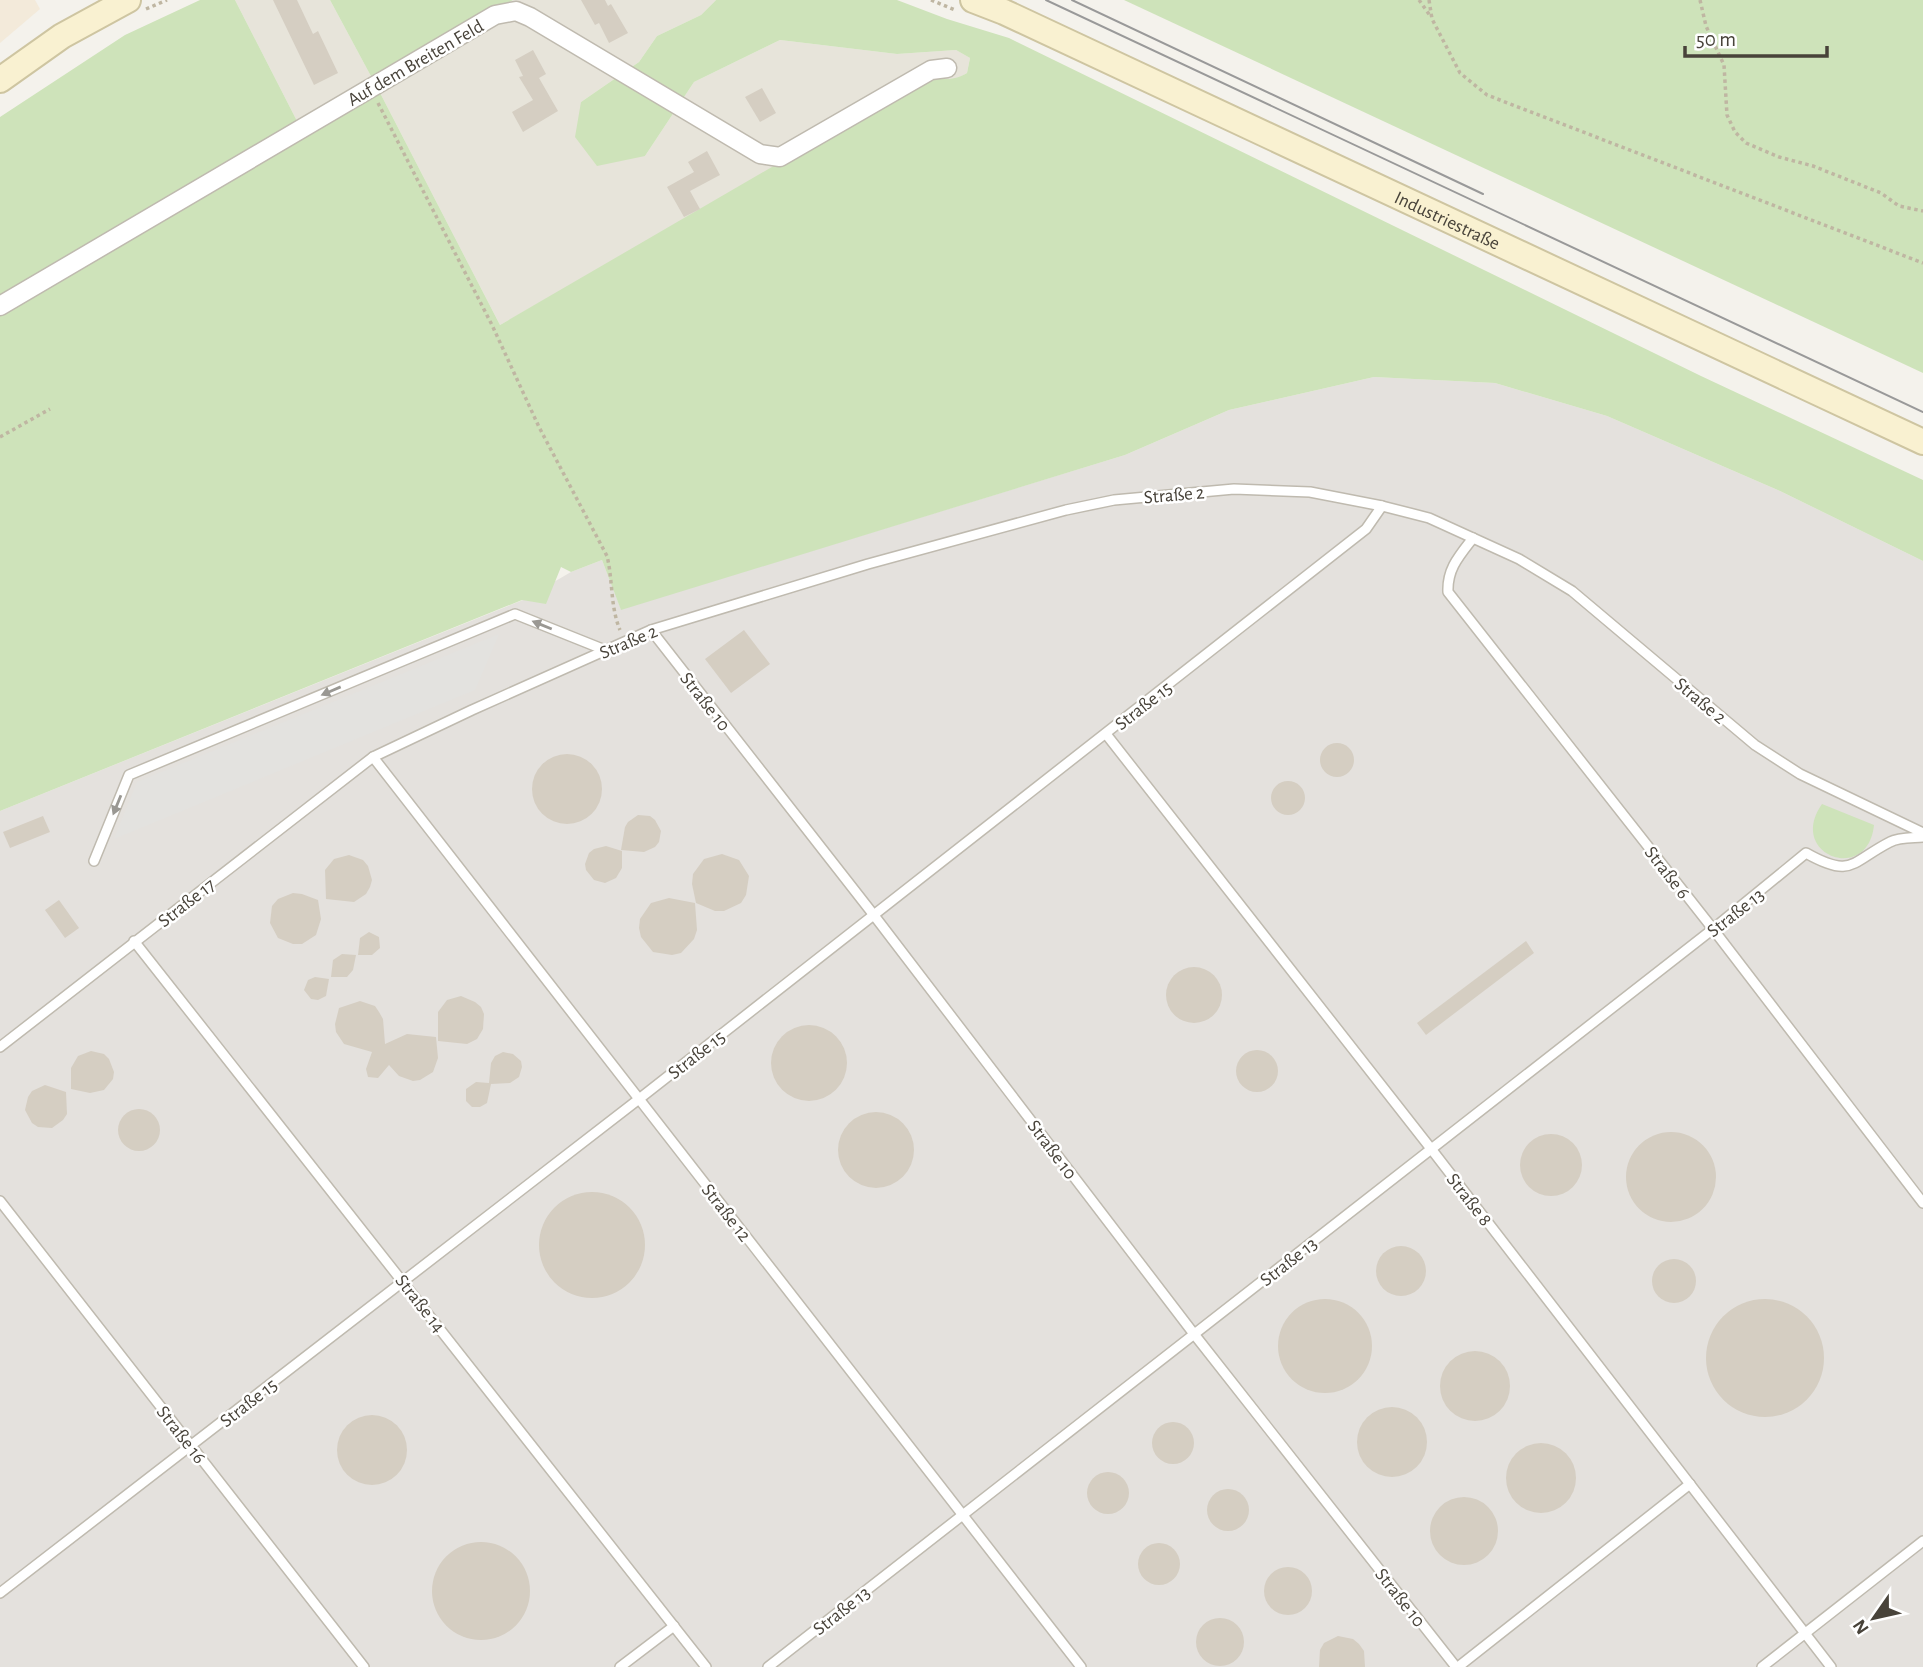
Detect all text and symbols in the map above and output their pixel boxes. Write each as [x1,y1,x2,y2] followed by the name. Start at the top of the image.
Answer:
[1685,14,1827,58] scale bar
[344,17,487,110] street label: Auf dem Breiten Feld
[1696,29,1736,50] text: 50 m
[1391,188,1503,254] street label: Industriestraße
[1143,483,1206,508] street label: Straße 2
[531,619,552,630] one-way arrow
[597,622,661,663] street label: Straße 2
[676,669,733,735] street label: Straße 10
[1671,674,1730,728] street label: Straße 2
[1112,678,1176,734] street label: Straße 15
[321,686,342,697] one-way arrow
[111,795,122,816] one-way arrow
[1641,843,1693,903] street label: Straße 6
[155,875,219,931] street label: Straße 17
[1704,885,1768,941] street label: Straße 13
[665,1027,729,1083] street label: Straße 15
[1024,1117,1080,1183] street label: Straße 10
[1442,1170,1495,1230] street label: Straße 8
[698,1181,754,1246] street label: Straße 12
[1257,1234,1321,1290] street label: Straße 13
[391,1271,448,1337] street label: Straße 14
[217,1375,281,1431] street label: Straße 15
[153,1402,209,1467] street label: Straße 16
[1371,1565,1428,1631] street label: Straße 10
[810,1583,874,1639] street label: Straße 13
[1839,1583,1909,1653] north arrow
[1850,1616,1873,1637] text: N

